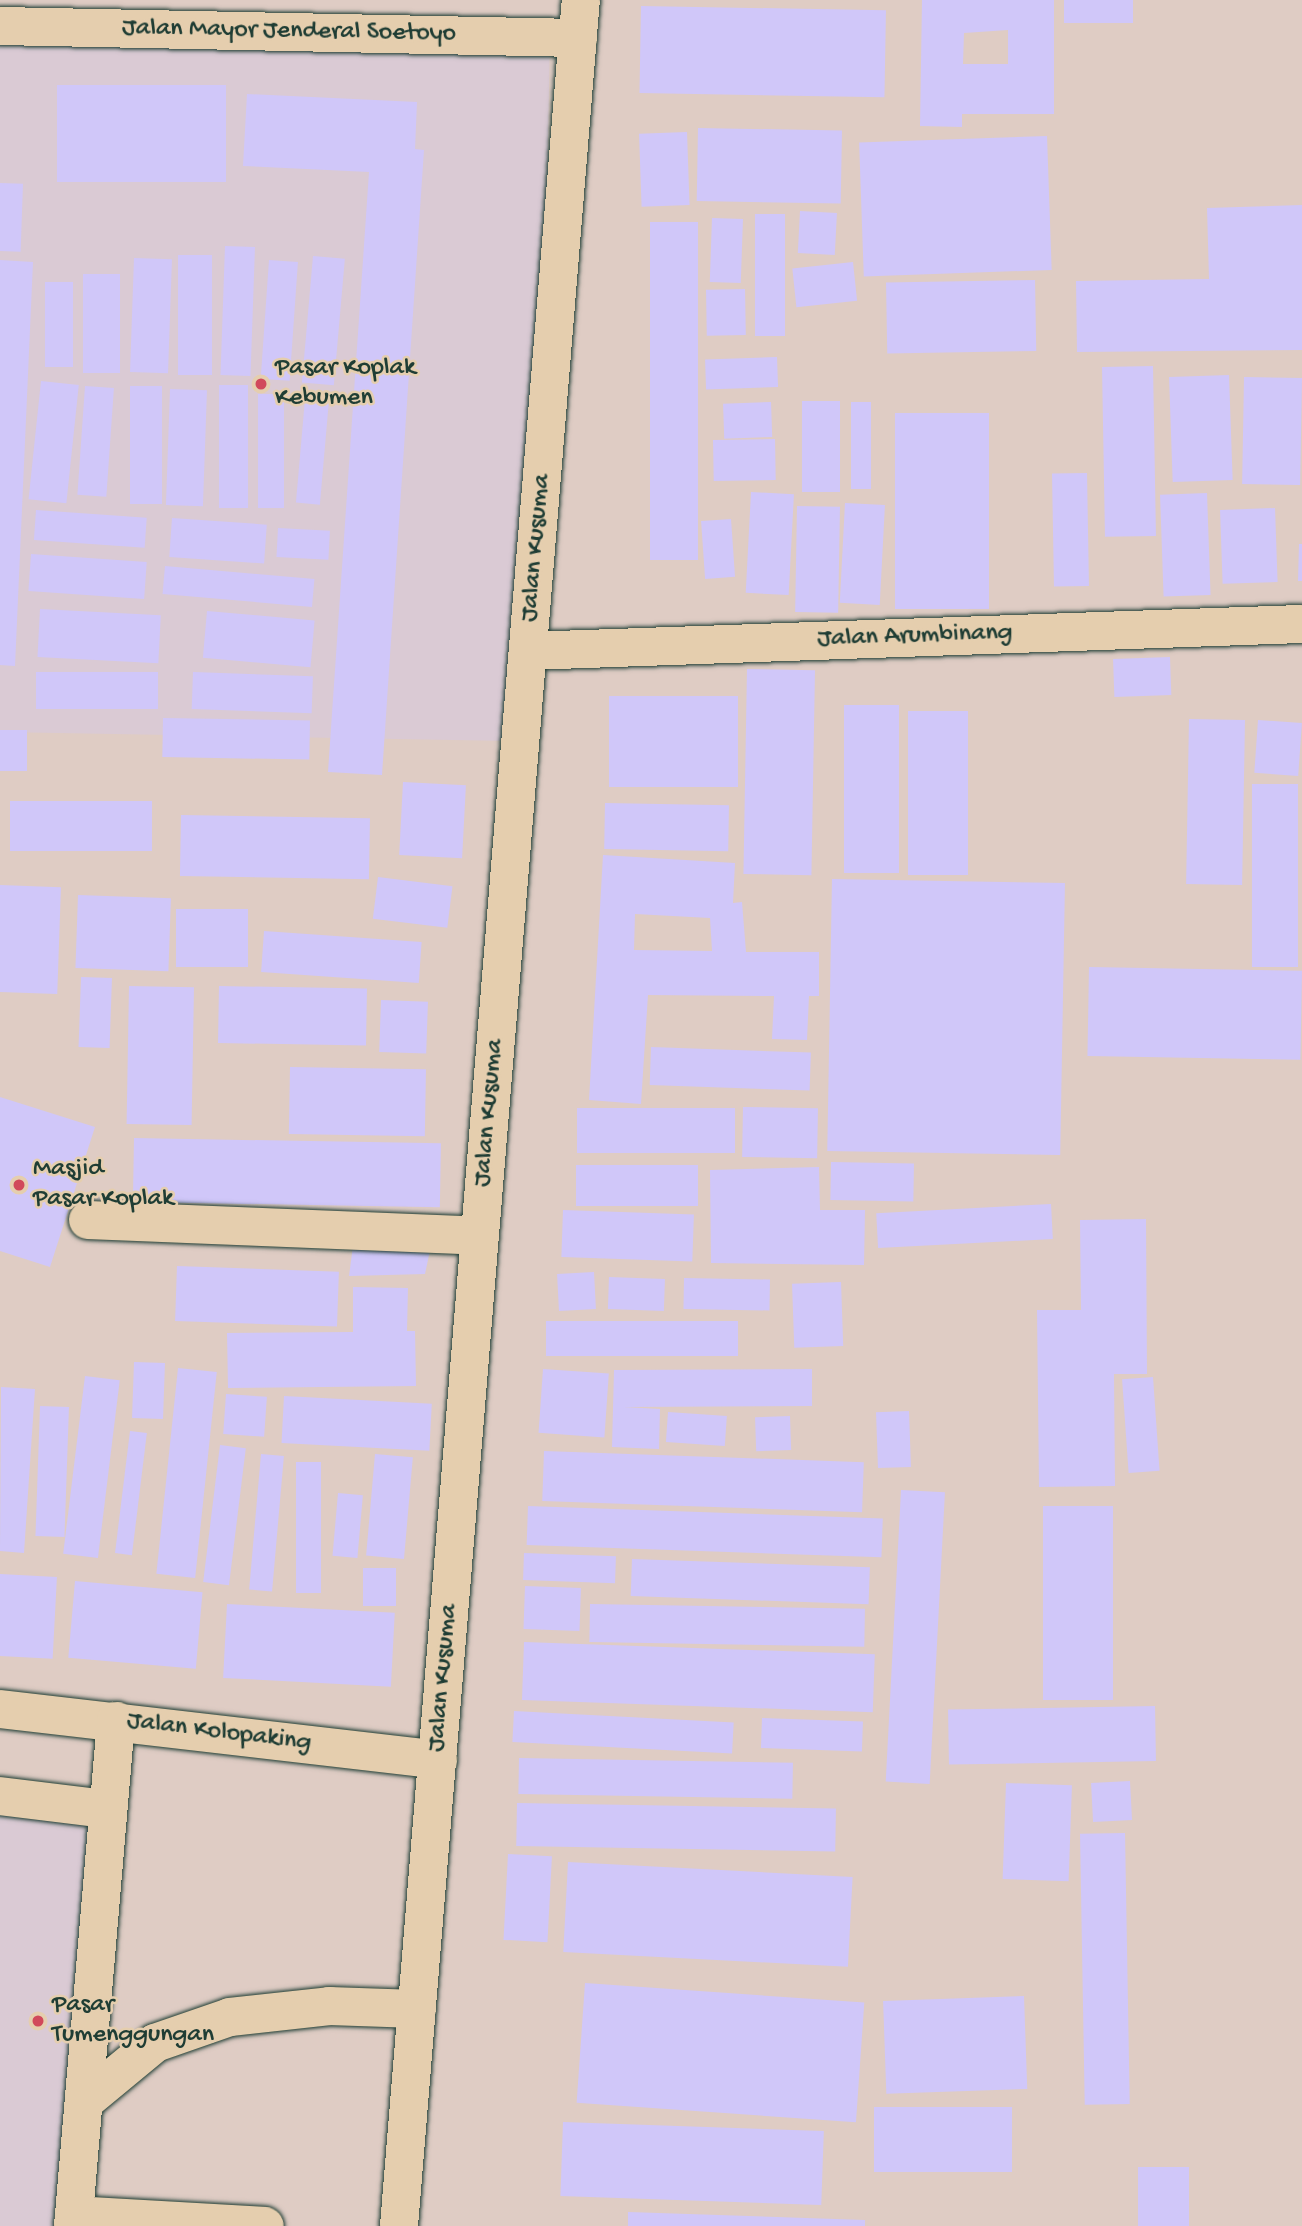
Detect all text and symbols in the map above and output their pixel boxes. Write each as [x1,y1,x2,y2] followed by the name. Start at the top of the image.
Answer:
[122,13,456,51] street label: Jalan Mayor Jenderal Soetoyo
[275,353,416,414] place label: Pasar Koplak Kebumen
[253,376,269,392] marker: Pasar Koplak Kebumen
[515,473,559,623] street label: Jalan Kusuma
[817,618,1013,656] street label: Jalan Arumbinang
[468,1038,512,1188] street label: Jalan Kusuma
[33,1154,174,1216] place label: Masjid Pasar Koplak
[11,1177,27,1193] marker: Masjid Pasar Koplak
[422,1603,466,1753] street label: Jalan Kusuma
[125,1706,313,1760] street label: Jalan Kolopaking
[52,1990,214,2052] place label: Pasar Tumenggungan
[30,2013,46,2029] marker: Pasar Tumenggungan

